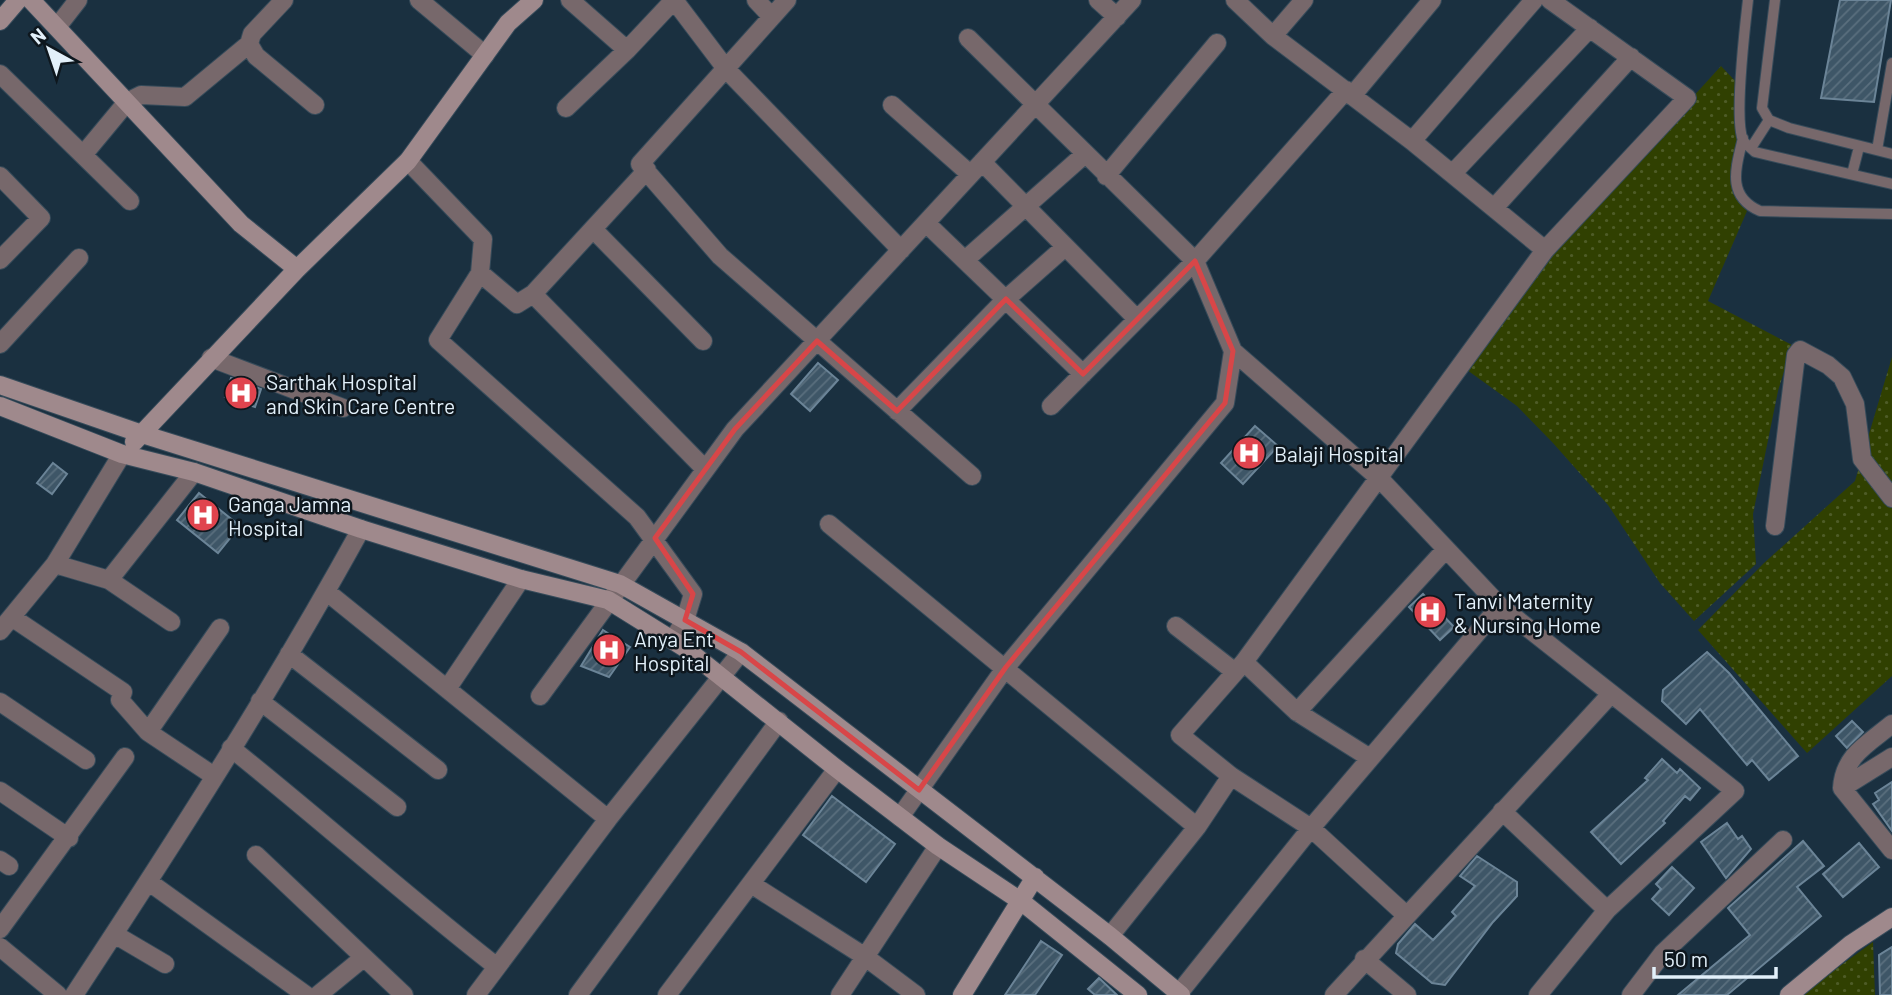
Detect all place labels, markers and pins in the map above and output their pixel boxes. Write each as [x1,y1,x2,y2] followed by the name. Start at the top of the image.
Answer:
[266,369,455,418] place label: Sarthak Hospital and Skin Care Centre
[222,374,260,412] hospital icon: Sarthak Hospital and Skin Care Centre
[1230,434,1268,472] hospital icon: Balaji Hospital
[1274,441,1403,466] place label: Balaji Hospital
[228,491,351,540] place label: Ganga Jamna Hospital
[184,496,222,534] hospital icon: Ganga Jamna Hospital
[1454,588,1601,637] place label: Tanvi Maternity & Nursing Home
[1411,593,1449,631] hospital icon: Tanvi Maternity & Nursing Home
[634,626,714,675] place label: Anya Ent Hospital
[590,631,628,669] hospital icon: Anya Ent Hospital

